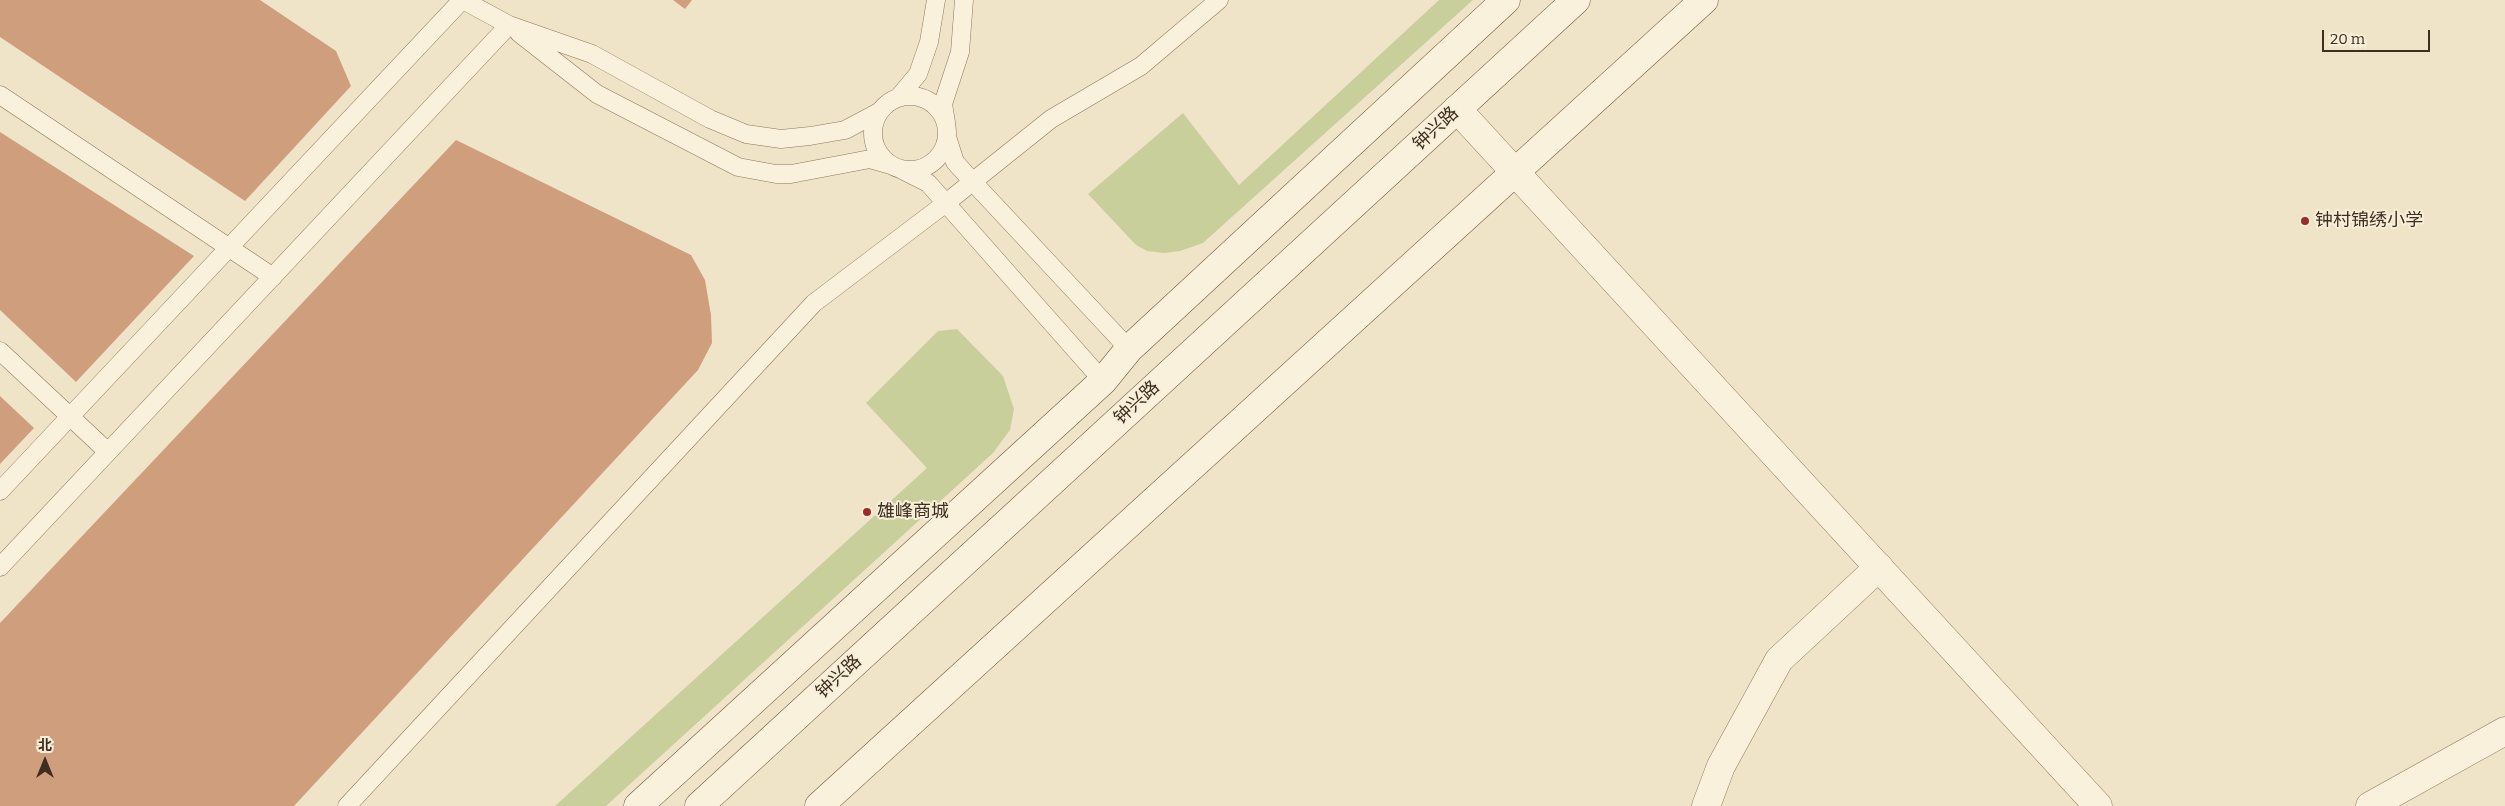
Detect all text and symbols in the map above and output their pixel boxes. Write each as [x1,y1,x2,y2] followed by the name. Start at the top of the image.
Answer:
[2325,20,2432,52] scale bar
[2330,30,2365,48] text: 20 m
[1409,103,1463,155] street label: 钟兴路
[2315,210,2423,232] place label: 钟村锦绣小学
[2299,215,2311,227] marker: 钟村锦绣小学
[1110,377,1164,429] street label: 钟兴路
[877,501,949,523] place label: 雄峰商城
[861,506,873,518] marker: 雄峰商城
[812,651,866,703] street label: 钟兴路
[20,736,70,786] north arrow
[38,737,52,754] text: 北

